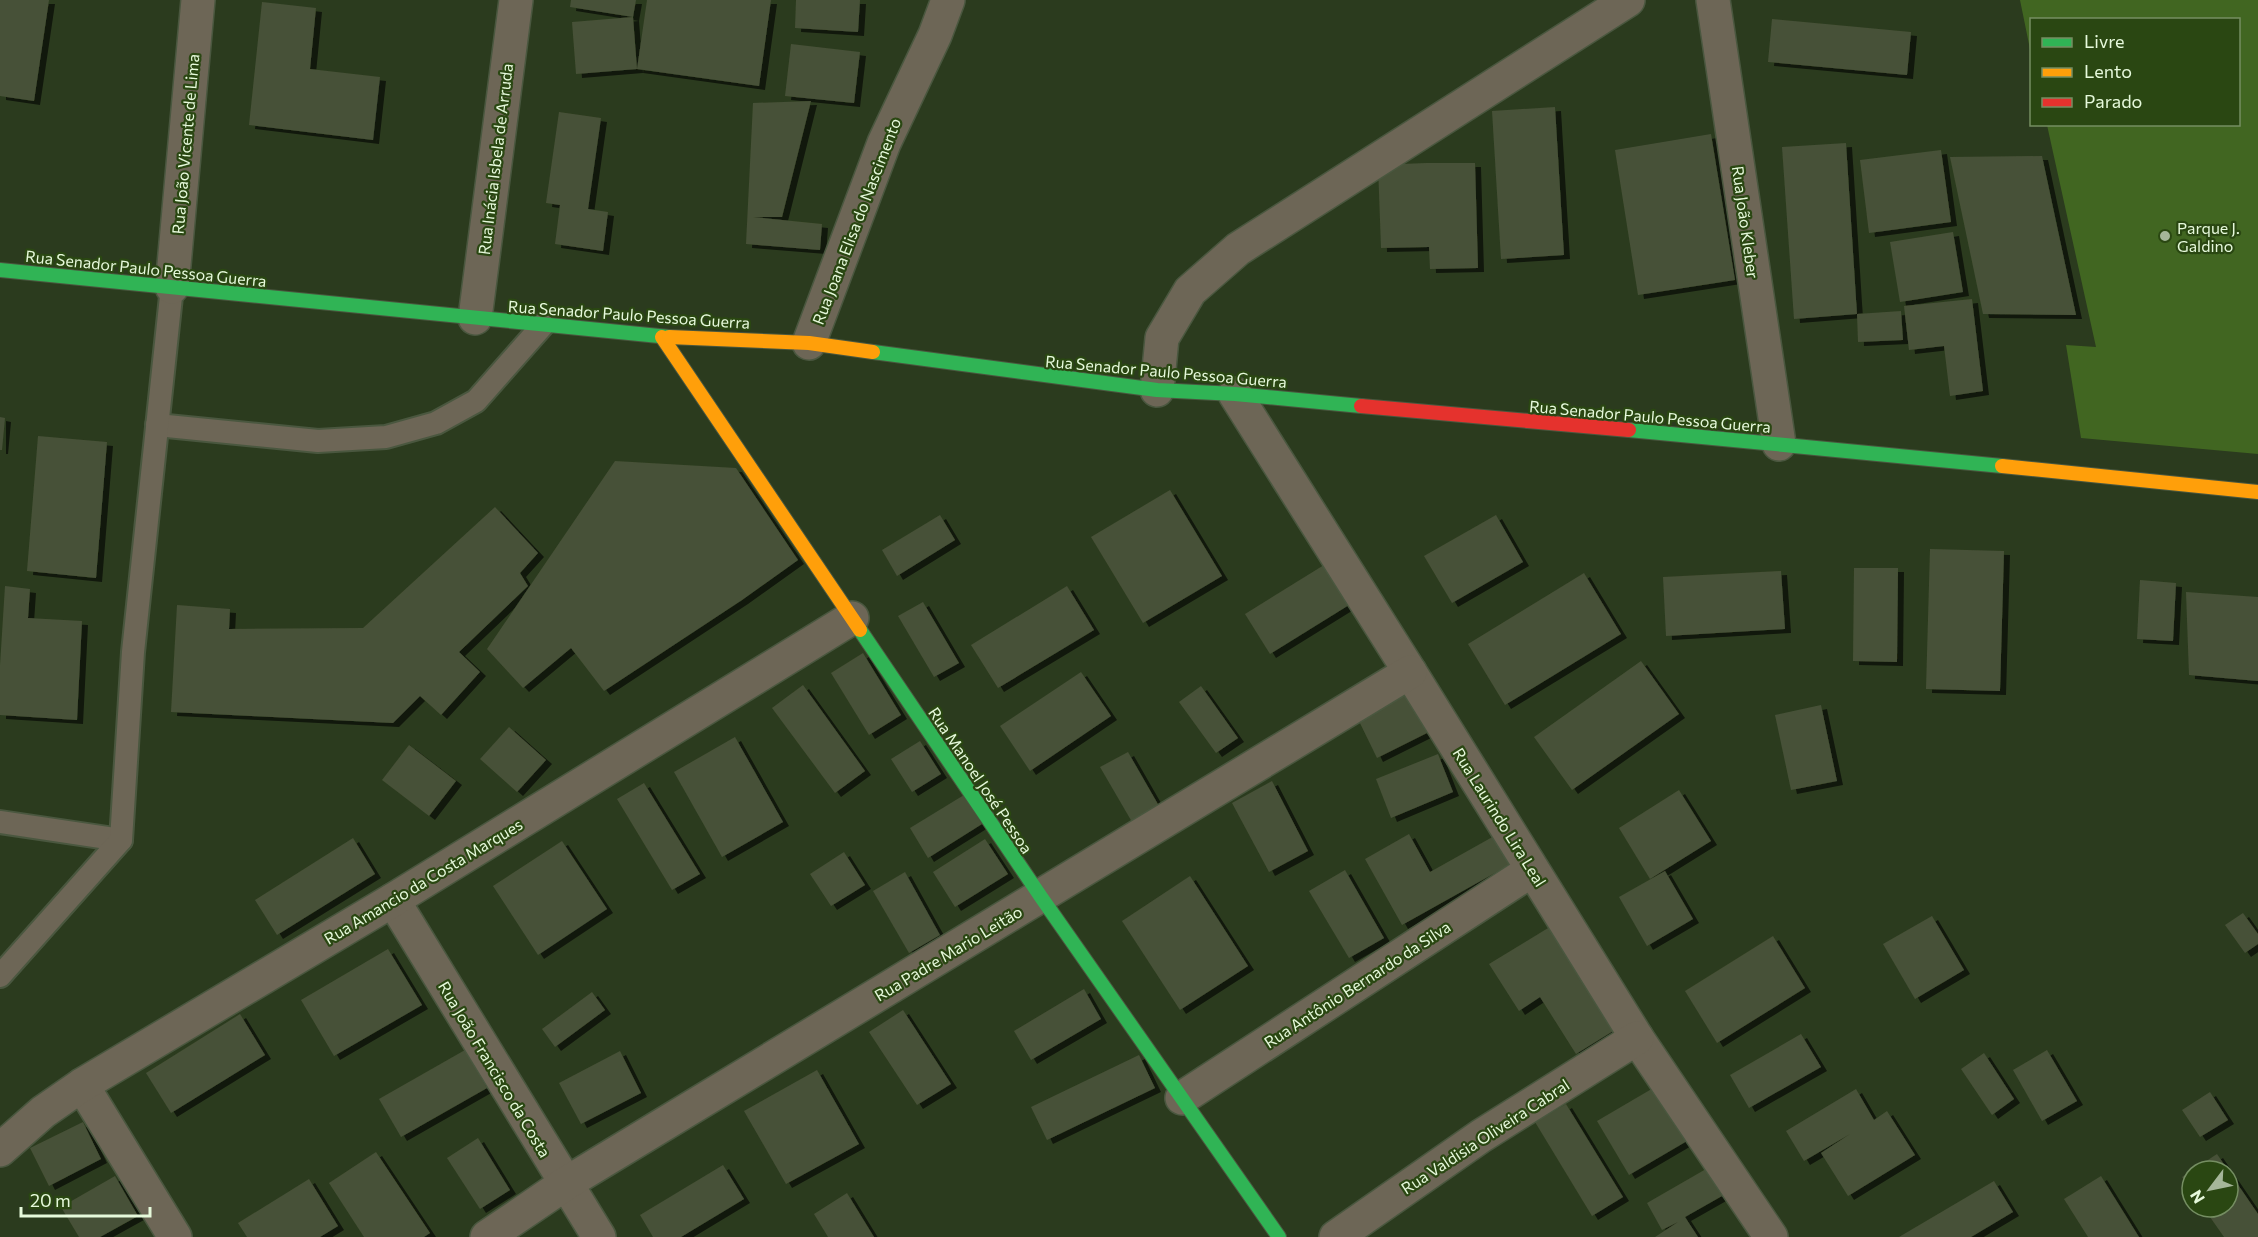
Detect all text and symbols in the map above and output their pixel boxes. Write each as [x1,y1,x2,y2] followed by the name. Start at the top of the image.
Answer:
[2030,18,2240,126] legend
[2084,30,2125,52] text: Livre
[168,53,202,235] street label: Rua João Vicente de Lima
[2084,60,2132,82] text: Lento
[474,62,516,256] street label: Rua Inácia Isbela de Arruda
[2084,90,2142,112] text: Parado
[808,115,904,327] street label: Rua Joana Elisa do Nascimento
[1729,164,1763,280] street label: Rua João Kleber
[2177,218,2240,255] place label: Parque J. Galdino
[2158,229,2172,243] marker: Parque J. Galdino
[24,246,268,290] street label: Rua Senador Paulo Pessoa Guerra
[507,296,751,332] street label: Rua Senador Paulo Pessoa Guerra
[1044,351,1288,391] street label: Rua Senador Paulo Pessoa Guerra
[1528,396,1772,436] street label: Rua Senador Paulo Pessoa Guerra
[925,703,1037,857] street label: Rua Manoel José Pessoa
[1450,744,1550,890] street label: Rua Laurindo Lira Leal
[320,814,526,948] street label: Rua Amancio da Costa Marques
[871,901,1025,1005] street label: Rua Padre Mario Leitão
[1260,917,1454,1051] street label: Rua Antônio Bernardo da Silva
[435,978,555,1160] street label: Rua João Francisco da Costa
[1397,1074,1573,1198] street label: Rua Valdisia Oliveira Cabral
[2180,1159,2240,1219] north arrow
[21,1180,150,1218] scale bar
[2186,1187,2208,1207] text: N
[30,1189,71,1211] text: 20 m

